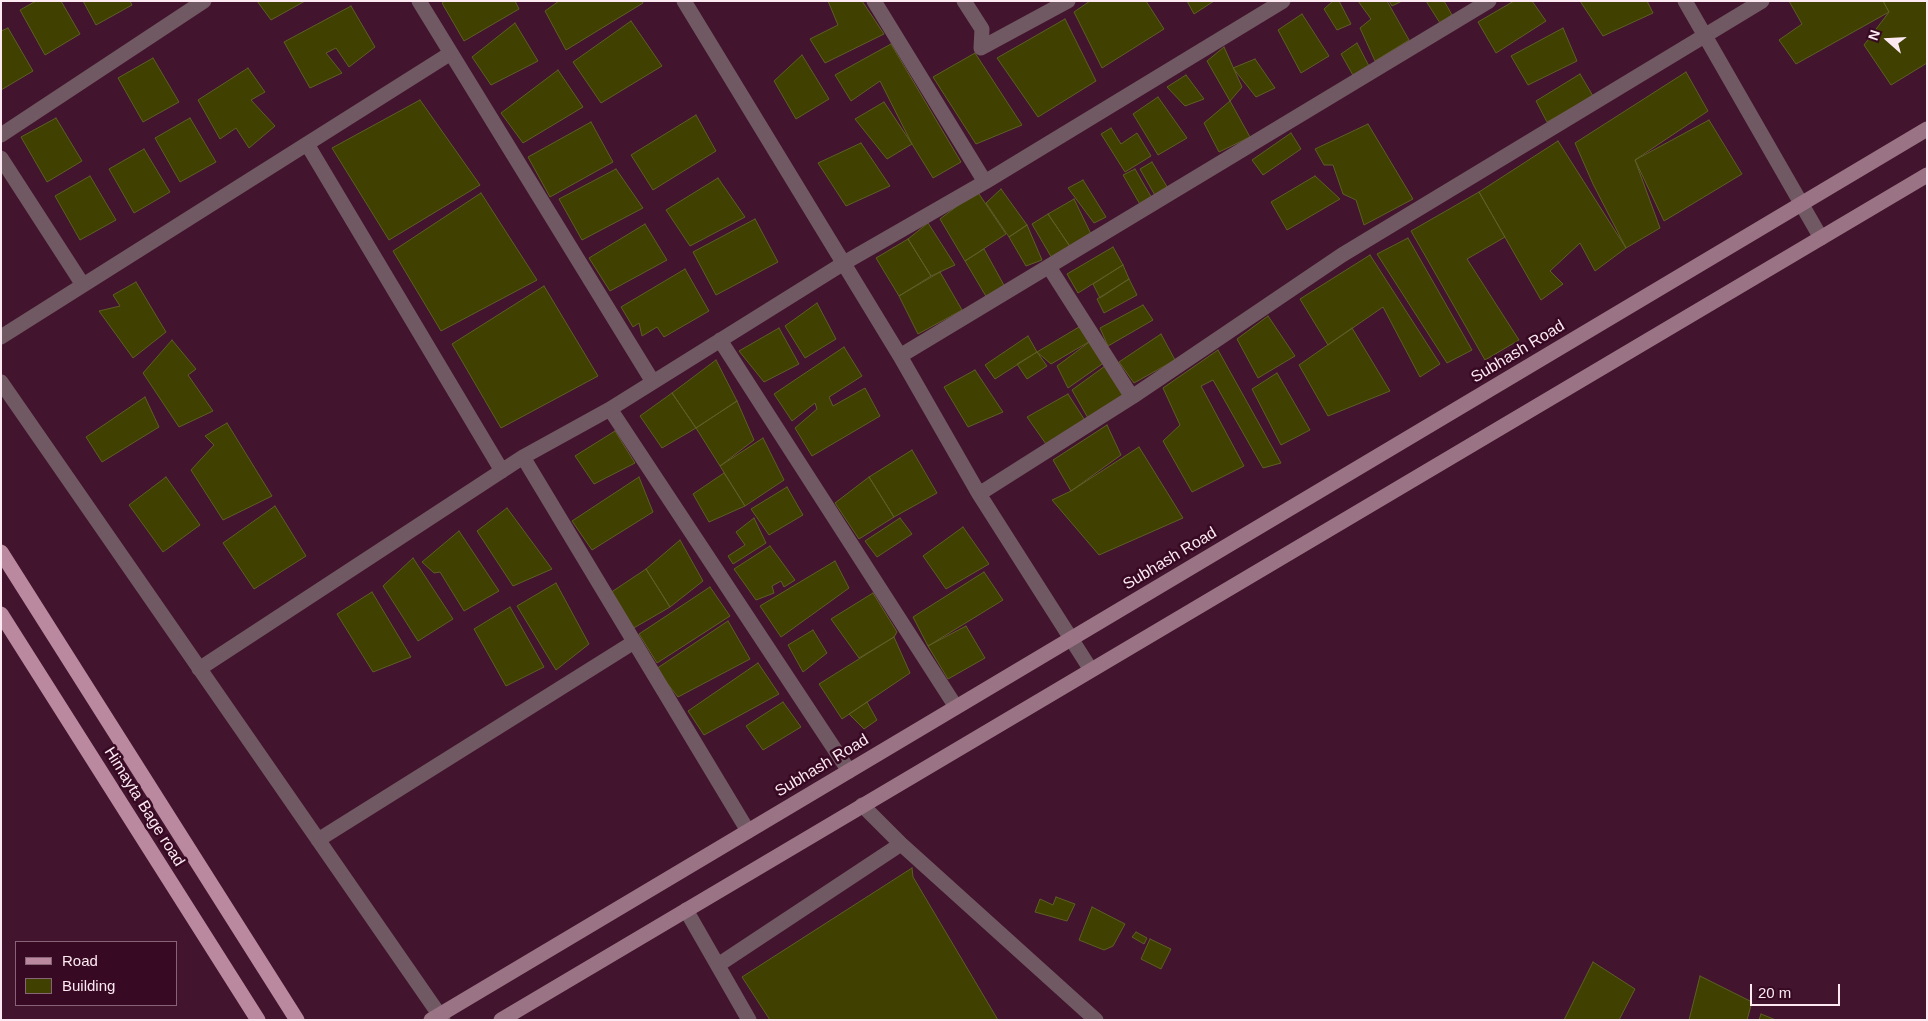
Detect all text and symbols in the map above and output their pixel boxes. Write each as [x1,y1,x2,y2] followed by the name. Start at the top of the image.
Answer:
[1863,15,1913,65] north arrow
[1865,28,1883,43] text: N
[1468,317,1568,387] street label: Subhash Road
[1120,524,1220,594] street label: Subhash Road
[772,731,872,801] street label: Subhash Road
[100,744,188,870] street label: Himayta Bage road
[15,941,178,1006] legend
[62,952,98,969] text: Road
[1753,974,1843,1006] scale bar
[62,977,115,994] text: Building
[1758,984,1791,1001] text: 20 m

